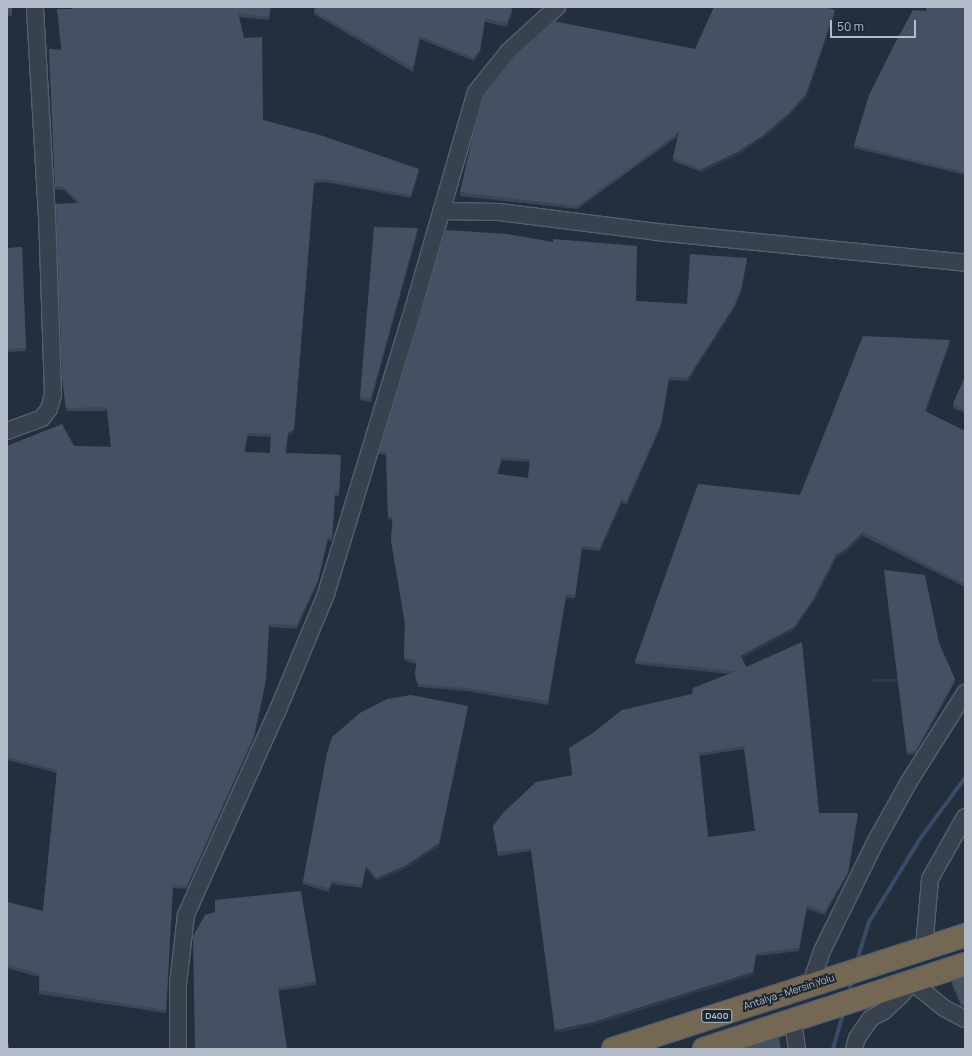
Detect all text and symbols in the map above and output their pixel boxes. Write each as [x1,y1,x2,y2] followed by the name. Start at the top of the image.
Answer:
[832,12,918,38] scale bar
[837,18,864,35] text: 50 m
[742,972,836,1012] street label: Antalya - Mersin Yolu
[701,1009,733,1023] road number: D400

